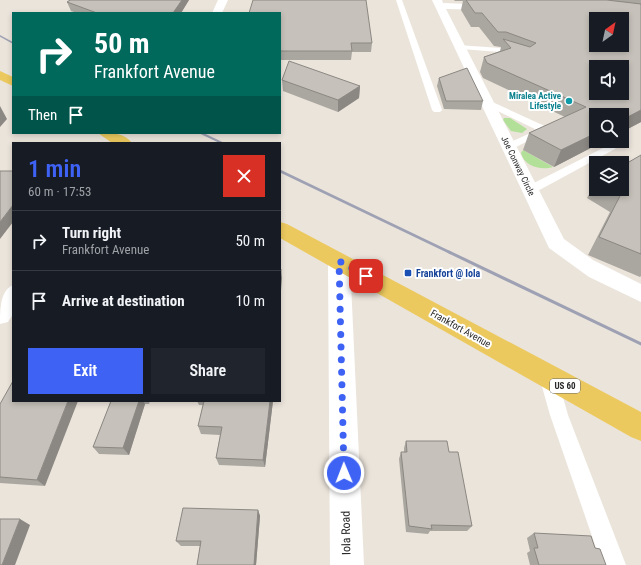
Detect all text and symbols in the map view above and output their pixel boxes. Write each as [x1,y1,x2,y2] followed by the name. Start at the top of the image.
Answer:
[589,12,629,52] north arrow
[589,12,629,196] map controls
[94,27,150,60] text: 50 m
[28,28,80,80] icon: right
[589,60,629,100] button: sound
[94,61,215,82] text: Frankfort Avenue
[509,91,562,111] place label: Miralea Active Lifestyle
[564,96,574,106] marker: Miralea Active Lifestyle
[65,104,87,126] icon: arrive
[28,106,57,124] text: Then
[589,108,629,148] button: search
[499,134,537,198] street label: Joe Conway Circle
[28,155,81,183] text: 1 min
[223,155,265,197] button: close
[589,156,629,196] button: layers
[28,184,91,199] text: 60 m · 17:53
[62,224,121,242] text: Turn right
[28,230,50,252] icon: right
[235,232,265,250] text: 50 m
[62,242,149,257] text: Frankfort Avenue
[349,259,383,293] pin
[355,265,377,287] icon: arrive
[403,268,413,278] marker: Frankfort @ Iola
[416,268,481,279] place label: Frankfort @ Iola
[28,290,50,312] icon: arrive
[62,292,185,310] text: Arrive at destination
[235,292,265,310] text: 10 m
[429,307,493,350] street label: Frankfort Avenue
[28,348,143,394] button: Exit
[151,348,265,394] button: Share
[550,379,580,393] road number: US 60
[323,452,365,494] position arrow
[339,511,353,555] street label: Iola Road

